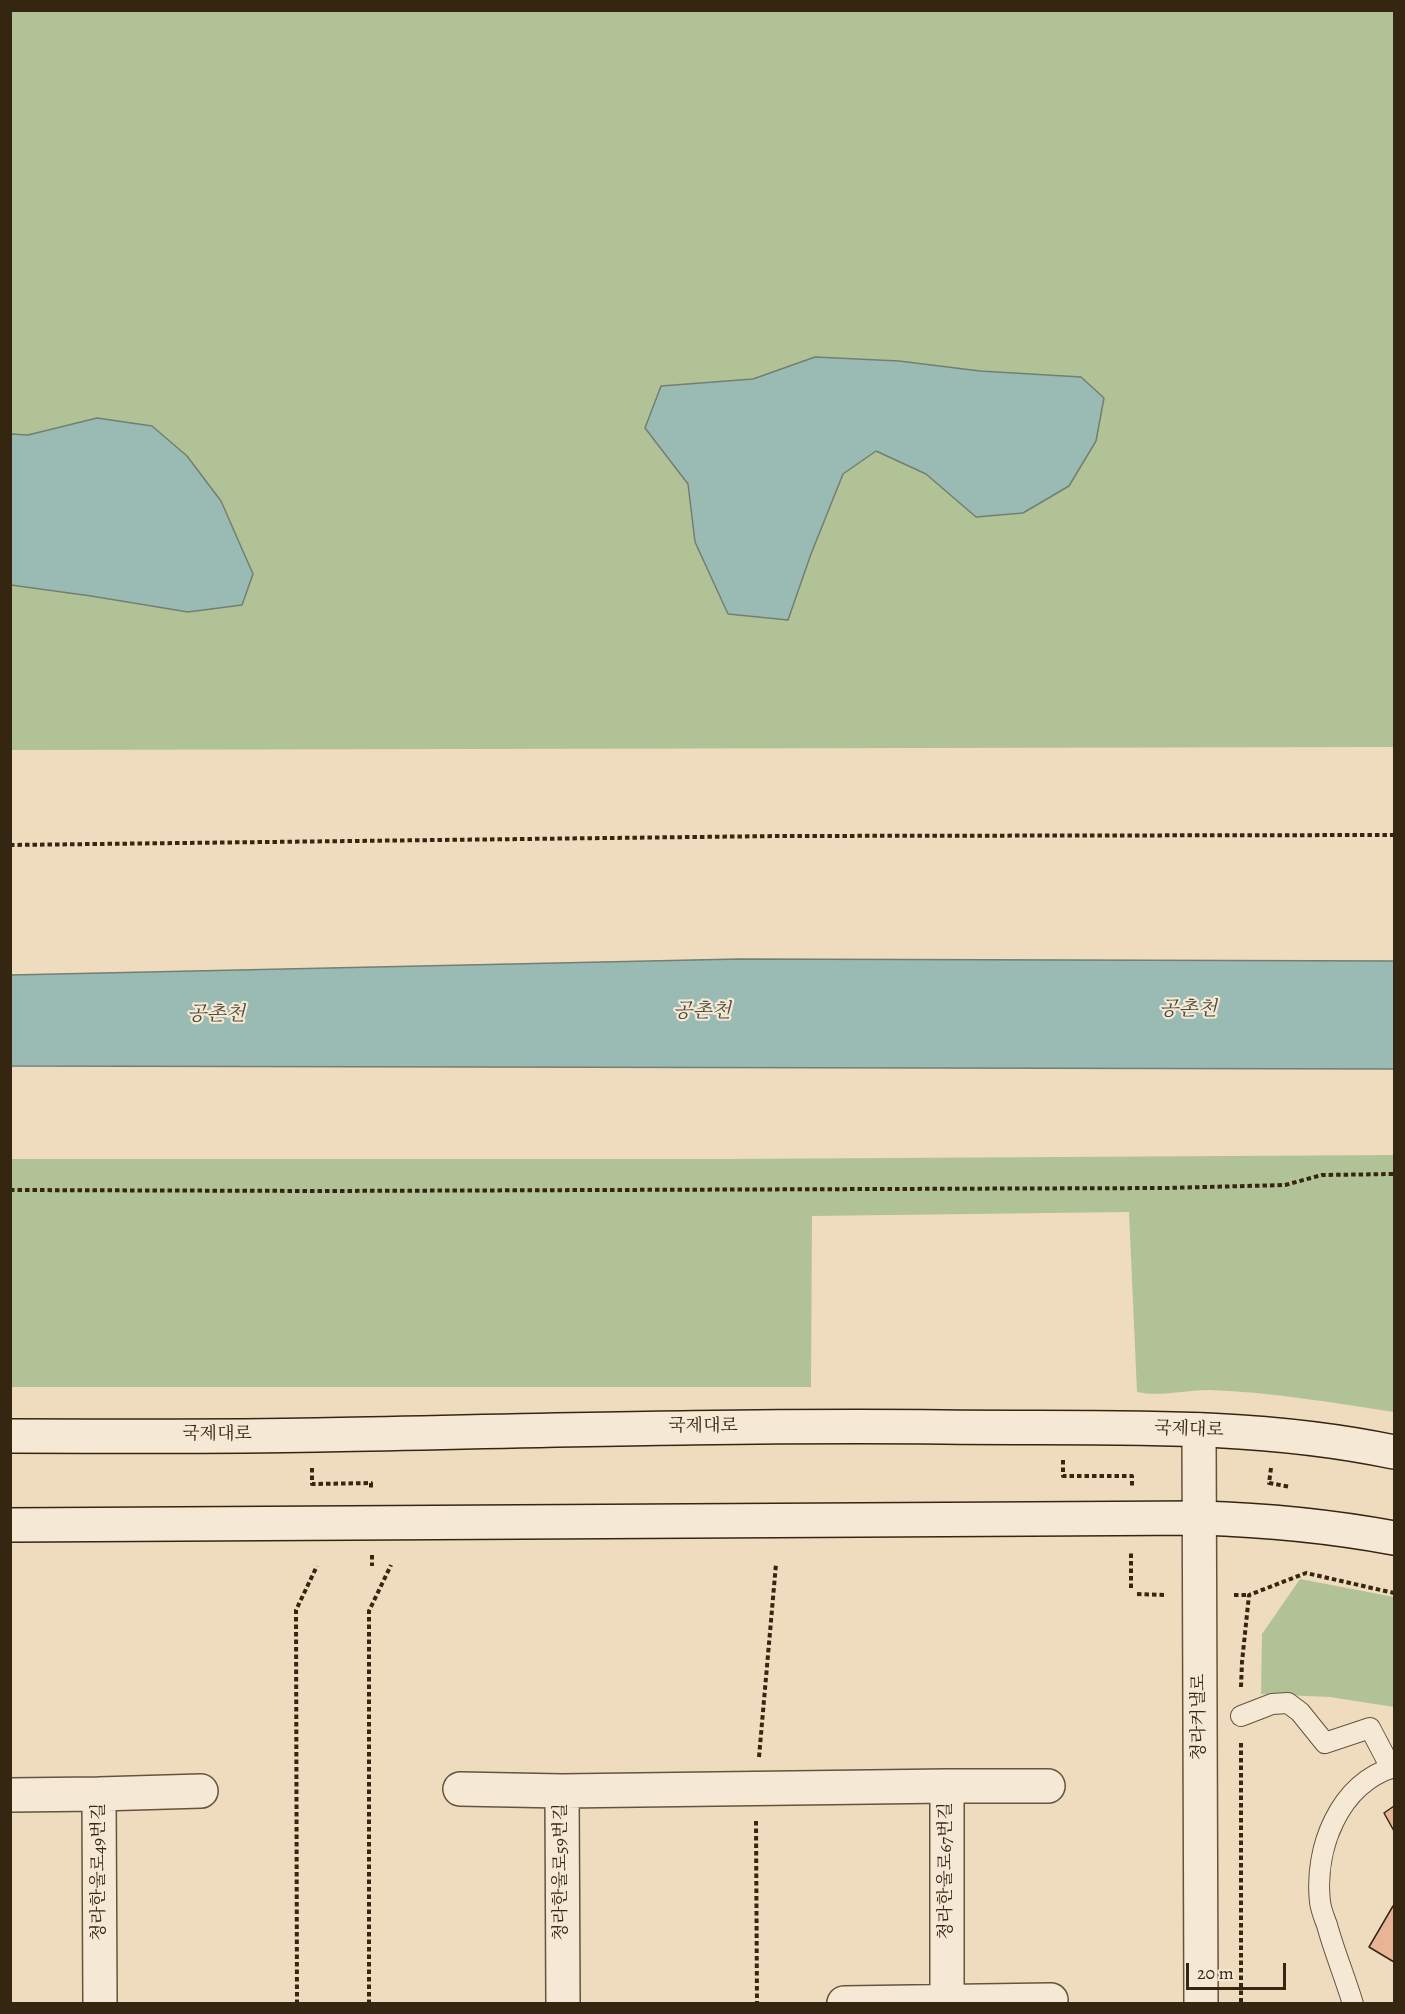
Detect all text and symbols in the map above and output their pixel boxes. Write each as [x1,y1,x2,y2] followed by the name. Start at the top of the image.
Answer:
[1159,998,1217,1022] water label: 공촌천
[673,1000,731,1024] water label: 공촌천
[187,1003,245,1027] water label: 공촌천
[668,1416,738,1438] street label: 국제대로
[1154,1418,1224,1442] street label: 국제대로
[182,1424,252,1446] street label: 국제대로
[1189,1674,1211,1760] street label: 청라커낼로
[936,1802,958,1940] street label: 청라한울로67번길
[89,1803,111,1941] street label: 청라한울로49번길
[551,1803,573,1941] street label: 청라한울로59번길
[1189,1951,1290,1989] scale bar
[1197,1961,1234,1985] text: 20 m

